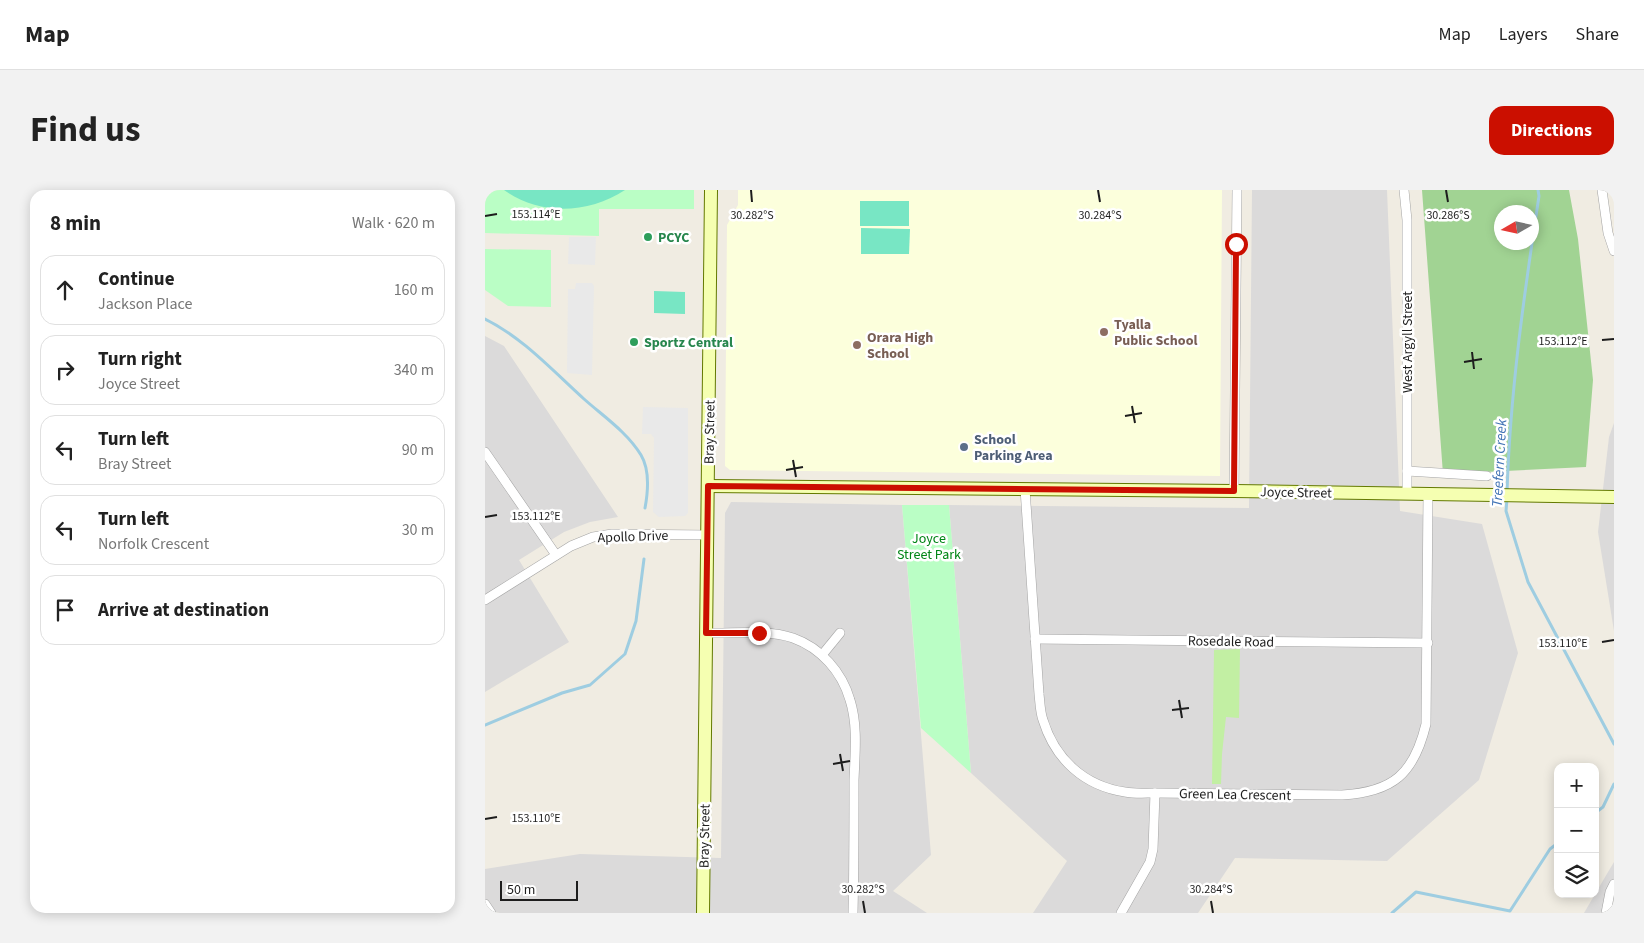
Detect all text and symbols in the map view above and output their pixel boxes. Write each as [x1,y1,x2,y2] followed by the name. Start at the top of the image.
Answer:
[25,17,70,52] text: Map
[1439,22,1471,47] text: Map
[1499,22,1548,47] text: Layers
[1576,22,1619,47] text: Share
[30,105,140,155] text: Find us
[1489,106,1614,155] button: Directions
[1494,205,1539,250] north arrow
[511,206,561,223] text: 153.114°E
[730,207,774,224] text: 30.282°S
[1078,207,1122,224] text: 30.284°S
[1426,207,1470,224] text: 30.286°S
[50,208,101,238] text: 8 min
[352,212,435,234] text: Walk · 620 m
[658,228,690,248] place label: PCYC
[642,231,654,243] marker: PCYC
[1225,233,1248,256] route start
[98,266,175,293] text: Continue
[51,276,79,304] icon: ahead
[394,279,434,301] text: 160 m
[1398,291,1418,393] street label: West Argyll Street
[98,293,192,315] text: Jackson Place
[1114,315,1197,351] place label: Tyalla Public School
[1098,326,1110,338] marker: Tyalla Public School
[867,328,933,364] place label: Orara High School
[644,333,733,353] place label: Sportz Central
[1538,333,1588,350] text: 153.112°E
[628,336,640,348] marker: Sportz Central
[851,339,863,351] marker: Orara High School
[98,346,182,373] text: Turn right
[51,356,79,384] icon: right
[394,359,434,381] text: 340 m
[98,373,180,395] text: Joyce Street
[699,399,721,464] street label: Bray Street
[1487,418,1512,507] water label: Treefern Creek
[98,426,169,453] text: Turn left
[974,430,1053,466] place label: School Parking Area
[51,436,79,464] icon: left
[402,439,434,461] text: 90 m
[958,441,970,453] marker: School Parking Area
[98,453,171,475] text: Bray Street
[1260,482,1332,504] street label: Joyce Street
[98,506,169,533] text: Turn left
[511,508,561,525] text: 153.112°E
[51,516,79,544] icon: left
[402,519,434,541] text: 30 m
[597,526,669,548] street label: Apollo Drive
[897,529,961,565] park label: Joyce Street Park
[98,533,209,555] text: Norfolk Crescent
[51,596,79,624] icon: arrive
[98,597,269,624] text: Arrive at destination
[748,622,771,645] route end
[1188,631,1274,653] street label: Rosedale Road
[1538,635,1588,652] text: 153.110°E
[1554,763,1599,898] map controls
[1554,763,1599,808] button: +
[1179,784,1291,806] street label: Green Lea Crescent
[694,803,716,868] street label: Bray Street
[1554,808,1599,853] button: −
[511,810,561,827] text: 153.110°E
[1554,853,1599,898] button: layers
[500,878,577,901] scale bar
[507,880,535,900] text: 50 m
[841,881,885,898] text: 30.282°S
[1189,881,1233,898] text: 30.284°S

